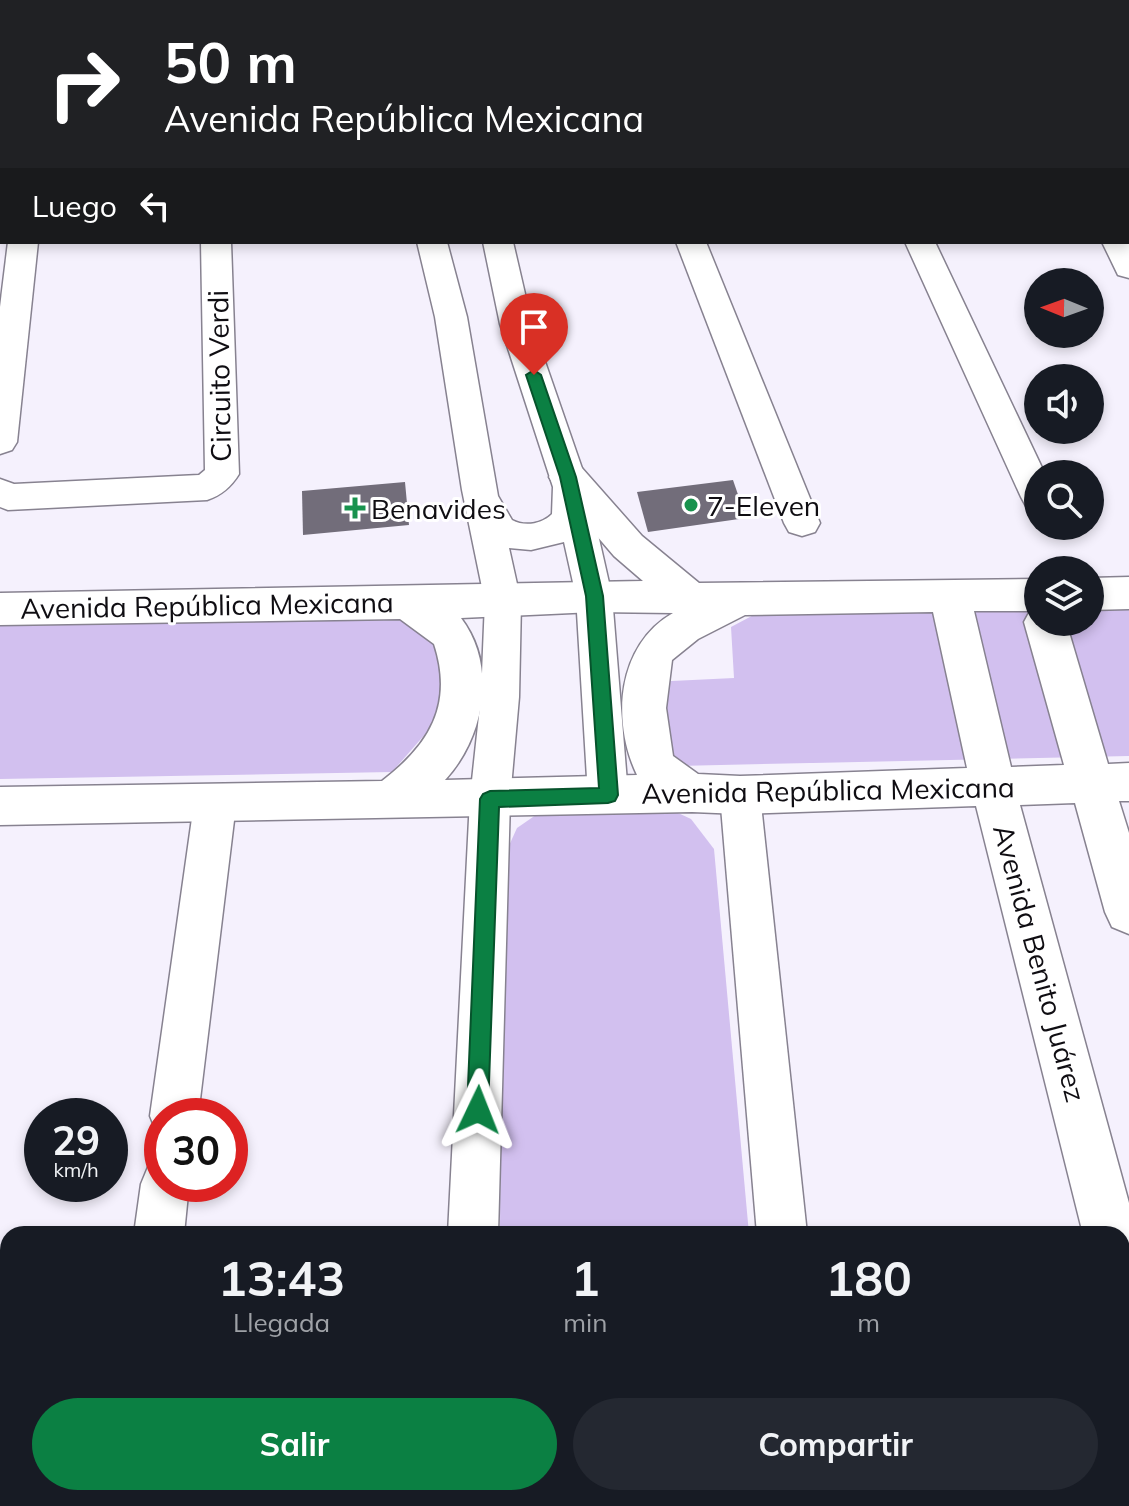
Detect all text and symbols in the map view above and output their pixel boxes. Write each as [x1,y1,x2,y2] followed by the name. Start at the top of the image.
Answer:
[164,27,297,97] text: 50 m
[32,32,136,136] icon: right
[164,96,644,141] text: Avenida República Mexicana
[133,184,177,228] icon: left
[32,187,117,225] text: Luego
[1024,268,1104,348] north arrow
[1024,268,1104,636] map controls
[200,290,238,462] street label: Circuito Verdi
[500,293,568,375] pin
[512,305,556,349] icon: arrive
[1024,364,1104,444] button: sound
[1024,460,1104,540] button: search
[707,488,820,523] place label: 7-Eleven
[371,491,506,526] place label: Benavides
[682,496,700,514] marker: 7-Eleven
[346,499,364,517] marker: Benavides
[1024,556,1104,636] button: layers
[20,584,394,626] street label: Avenida República Mexicana
[641,769,1015,811] street label: Avenida República Mexicana
[986,820,1094,1106] street label: Avenida Benito Juárez
[436,1068,520,1152] position arrow
[144,1098,248,1202] speed limit sign: 30
[52,1115,100,1165] text: 29
[53,1157,99,1182] text: km/h
[218,1248,345,1308] text: 13:43
[571,1248,600,1308] text: 1
[826,1248,912,1308] text: 180
[233,1306,330,1339] text: Llegada
[563,1306,607,1339] text: min
[857,1306,880,1339] text: m
[32,1398,557,1490] button: Salir
[573,1398,1098,1490] button: Compartir

